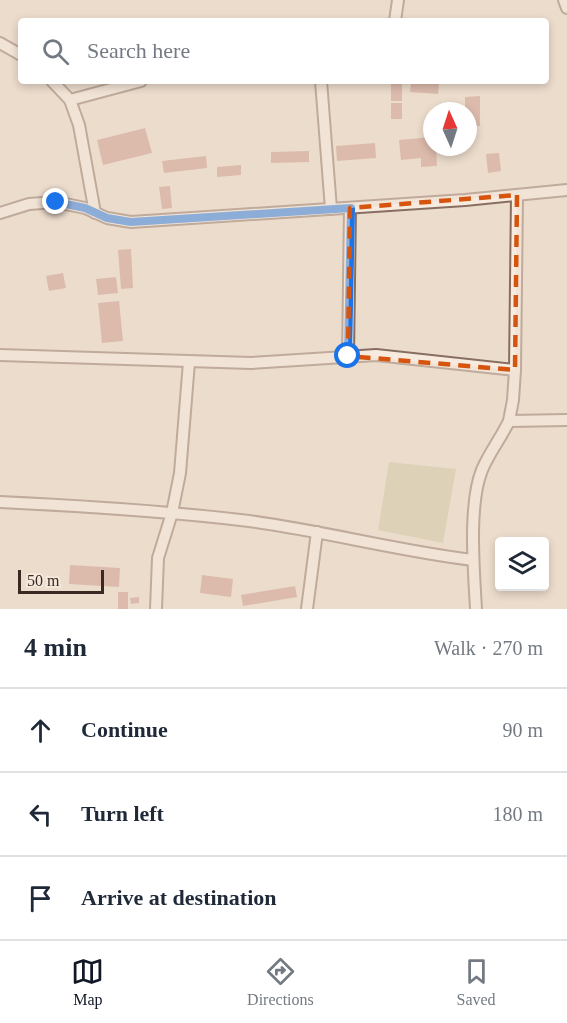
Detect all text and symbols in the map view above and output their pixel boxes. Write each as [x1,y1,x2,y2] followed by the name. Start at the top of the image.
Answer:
[18,18,549,84] search box
[39,35,72,68] icon: search
[87,38,190,63] text: Search here
[423,102,477,156] north arrow
[42,188,68,214] route end
[334,342,360,368] route start
[495,537,549,591] map controls
[495,537,549,591] button: layers
[18,567,104,594] scale bar
[27,572,59,589] text: 50 m
[24,633,87,662] text: 4 min
[434,637,543,659] text: Walk · 270 m
[24,714,57,747] icon: ahead
[81,717,168,742] text: Continue
[502,719,543,741] text: 90 m
[24,798,57,831] icon: left
[81,801,164,826] text: Turn left
[492,803,543,825] text: 180 m
[24,882,57,915] icon: arrive
[81,885,277,910] text: Arrive at destination
[71,955,104,1009] tab: Map
[247,955,314,1009] tab: Directions
[456,955,496,1009] tab: Saved

